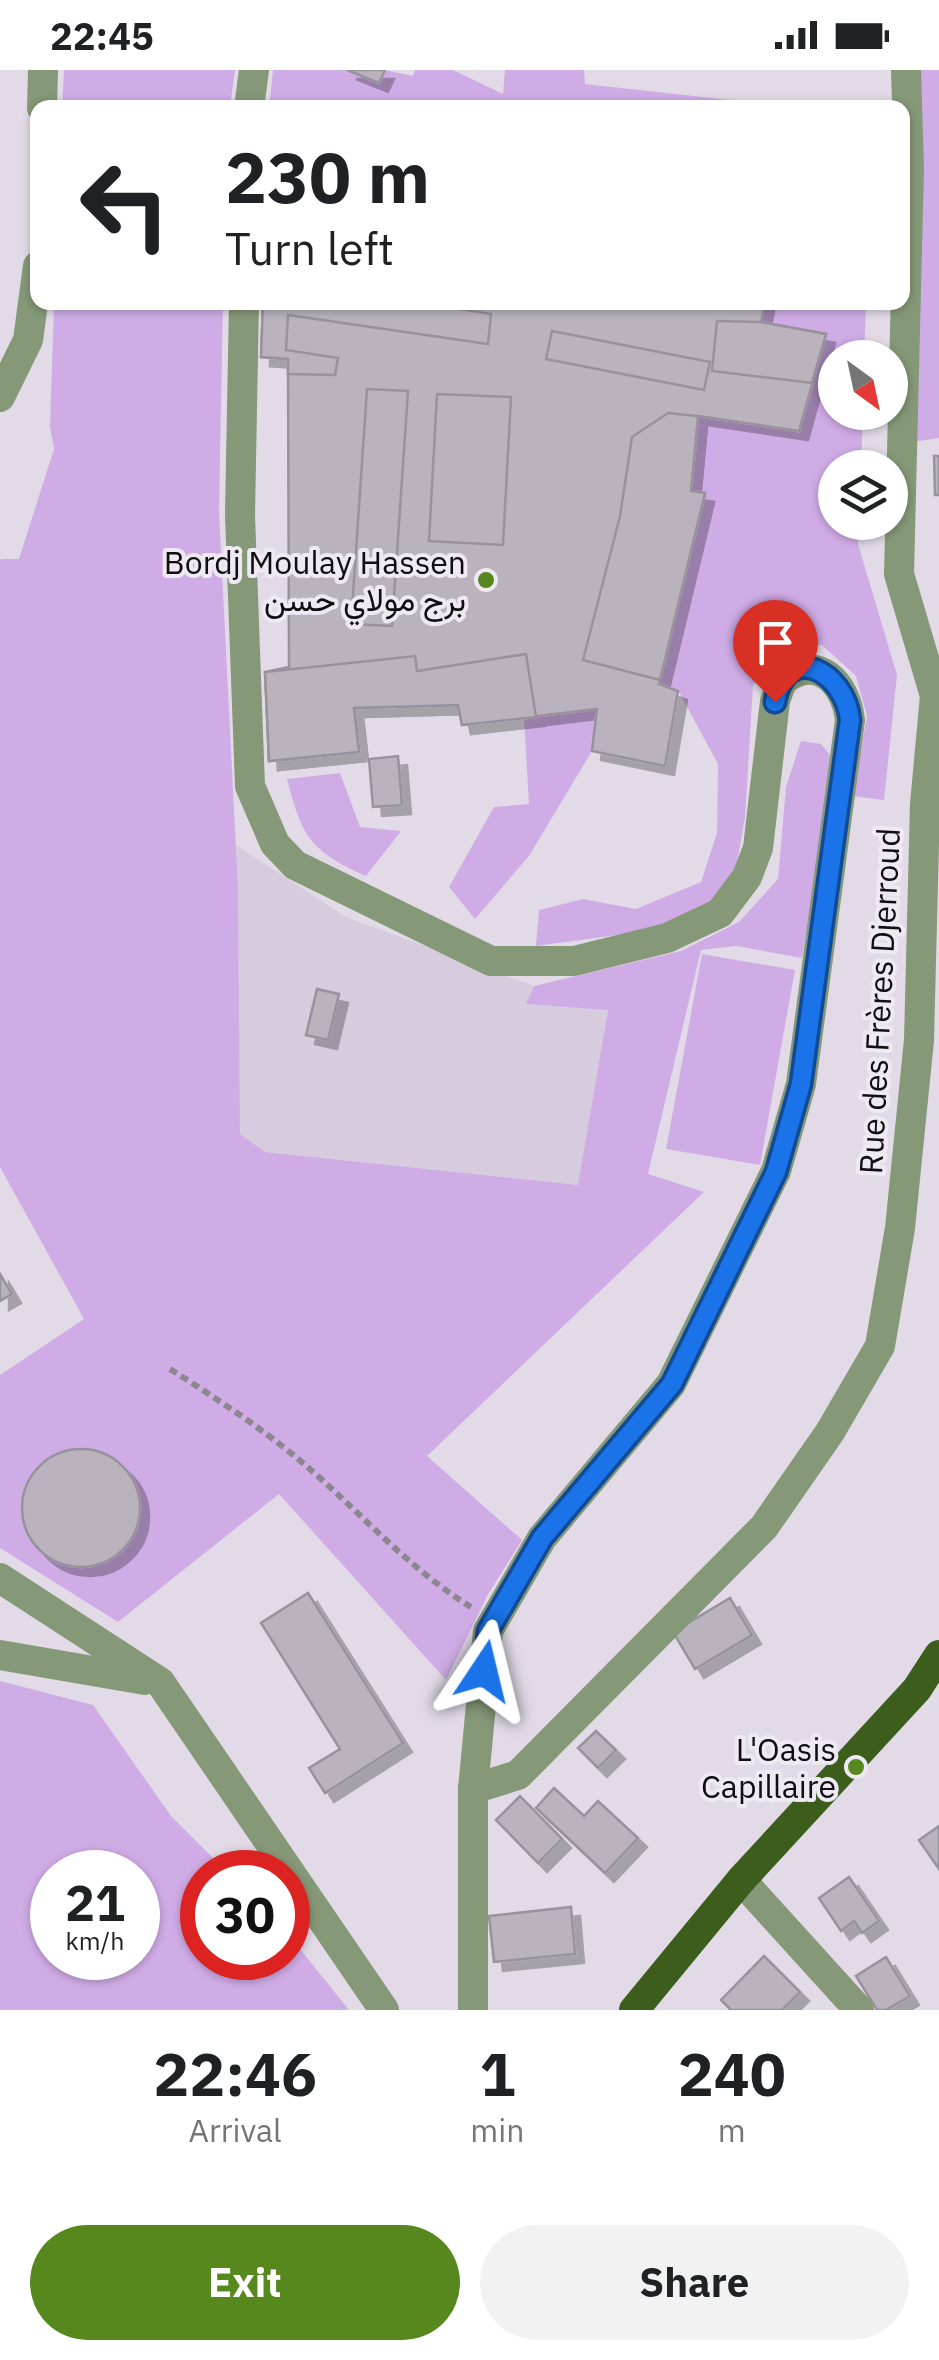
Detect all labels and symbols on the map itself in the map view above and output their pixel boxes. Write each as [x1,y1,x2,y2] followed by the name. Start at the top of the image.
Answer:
[818,340,908,430] north arrow
[164,541,466,626] place label: Bordj Moulay Hassen برج مولاي حسن
[475,569,497,591] marker: Bordj Moulay Hassen برج مولاي حسن
[733,600,818,703] pin
[849,827,909,1175] street label: Rue des Frères Djerroud
[432,1619,536,1723] position arrow
[701,1728,836,1807] place label: L'Oasis Capillaire
[845,1756,867,1778] marker: L'Oasis Capillaire
[180,1850,310,1980] speed limit sign: 30

